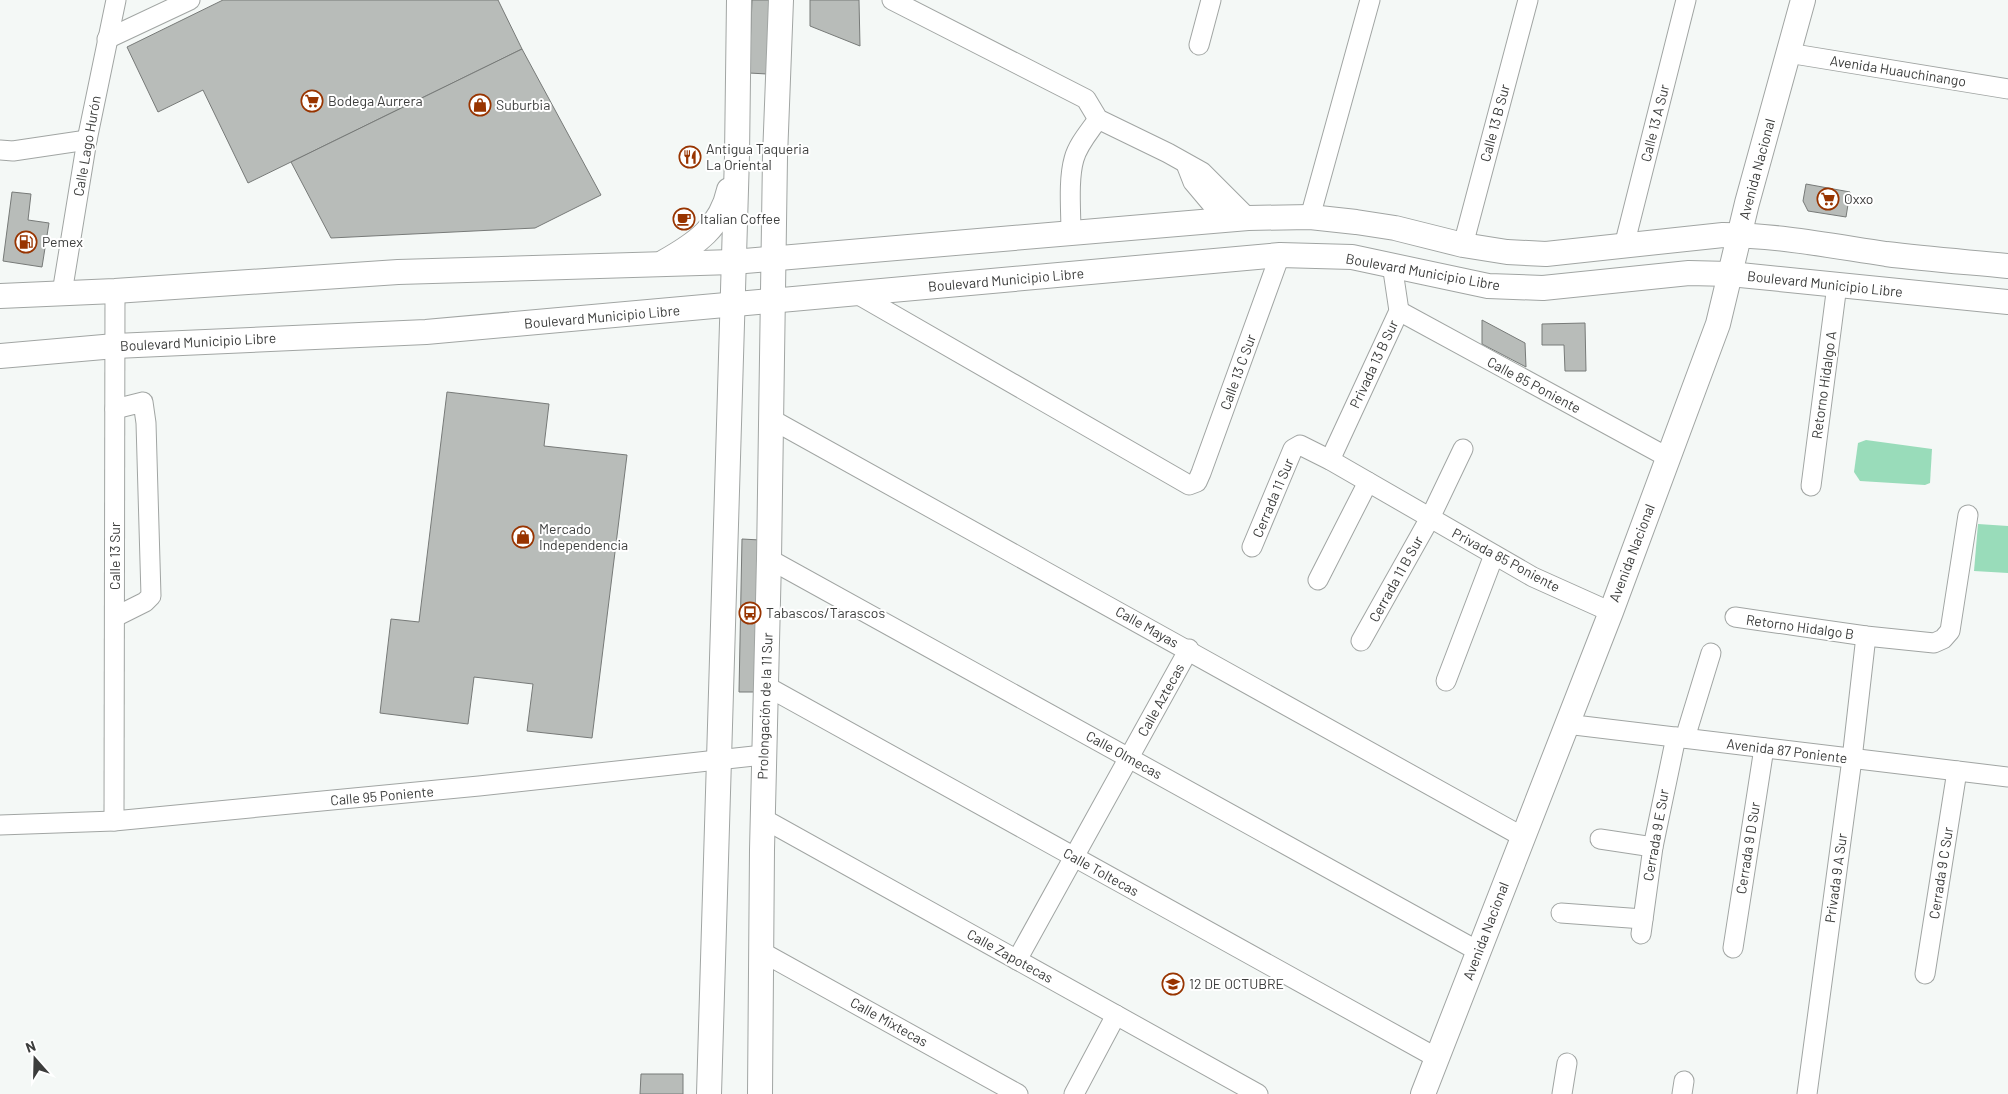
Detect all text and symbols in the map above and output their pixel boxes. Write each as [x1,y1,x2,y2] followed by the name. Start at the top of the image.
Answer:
[1829,51,1967,90] street label: Avenida Huauchinango
[1476,82,1513,163] street label: Calle 13 B Sur
[1637,82,1672,163] street label: Calle 13 A Sur
[300,89,324,113] supermarket icon: Bodega Aurrera
[328,92,423,109] place label: Bodega Aurrera
[468,93,492,117] shop icon: Suburbia
[69,94,104,198] street label: Calle Lago Hurón
[496,96,550,113] place label: Suburbia
[1735,117,1778,221] street label: Avenida Nacional
[706,140,809,173] place label: Antigua Taqueria La Oriental
[678,145,702,169] restaurant icon: Antigua Taqueria La Oriental
[1816,187,1840,211] supermarket icon: Oxxo
[1844,190,1873,207] place label: Oxxo
[672,207,696,231] cafe icon: Italian Coffee
[700,210,780,227] place label: Italian Coffee
[14,230,38,254] fuel station icon: Pemex
[42,233,83,250] place label: Pemex
[1345,250,1502,293] street label: Boulevard Municipio Libre
[927,264,1085,295] street label: Boulevard Municipio Libre
[1746,267,1904,300] street label: Boulevard Municipio Libre
[523,301,681,332] street label: Boulevard Municipio Libre
[1346,317,1401,411] street label: Privada 13 B Sur
[119,329,277,354] street label: Boulevard Municipio Libre
[1808,330,1840,440] street label: Retorno Hidalgo A
[1216,332,1259,412] street label: Calle 13 C Sur
[1484,353,1584,416] street label: Calle 85 Poniente
[1248,456,1297,540] street label: Cerrada 11 Sur
[1605,501,1658,604] street label: Avenida Nacional
[539,520,628,553] place label: Mercado Independencia
[106,522,123,590] street label: Calle 13 Sur
[1449,524,1563,595] street label: Privada 85 Poniente
[511,525,535,549] shop icon: Mercado Independencia
[1365,533,1426,625] street label: Cerrada 11 B Sur
[738,601,762,625] bus stop icon: Tabascos/Tarascos
[1113,602,1182,651] street label: Calle Mayas
[766,604,885,621] place label: Tabascos/Tarascos
[1745,611,1855,642] street label: Retorno Hidalgo B
[753,632,776,780] street label: Prolongación de la 11 Sur
[1134,660,1188,739] street label: Calle Aztecas
[1083,727,1165,783] street label: Calle Olmecas
[1726,735,1848,766] street label: Avenida 87 Poniente
[330,783,434,808] street label: Calle 95 Poniente
[1639,788,1672,882] street label: Cerrada 9 E Sur
[1732,801,1763,895] street label: Cerrada 9 D Sur
[1925,826,1956,920] street label: Cerrada 9 C Sur
[1821,832,1850,924] street label: Privada 9 A Sur
[1061,844,1142,899] street label: Calle Toltecas
[1459,879,1512,982] street label: Avenida Nacional
[964,925,1056,986] street label: Calle Zapotecas
[1161,972,1185,996] school or university icon: 12 DE OCTUBRE
[1189,975,1284,992] place label: 12 DE OCTUBRE
[847,993,931,1050] street label: Calle Mixtecas
[10,1034,60,1084] north arrow
[23,1037,38,1056] text: N

